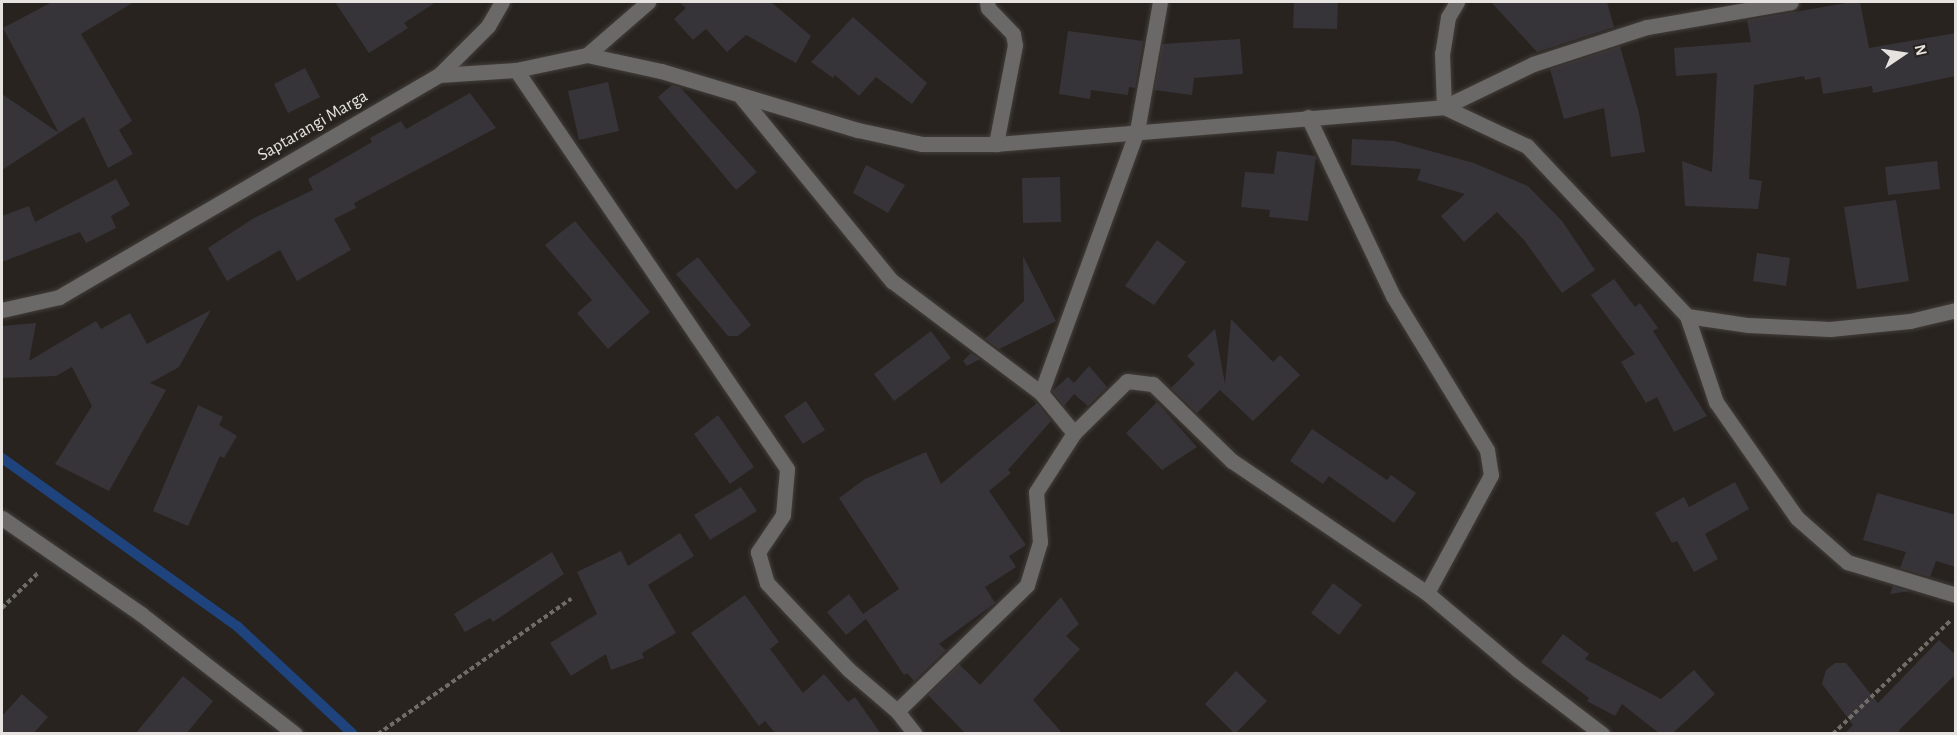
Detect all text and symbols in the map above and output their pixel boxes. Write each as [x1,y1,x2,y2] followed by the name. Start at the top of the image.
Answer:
[1873,24,1933,84] north arrow
[1911,43,1930,57] text: N
[254,86,372,166] street label: Saptarangi Marga

